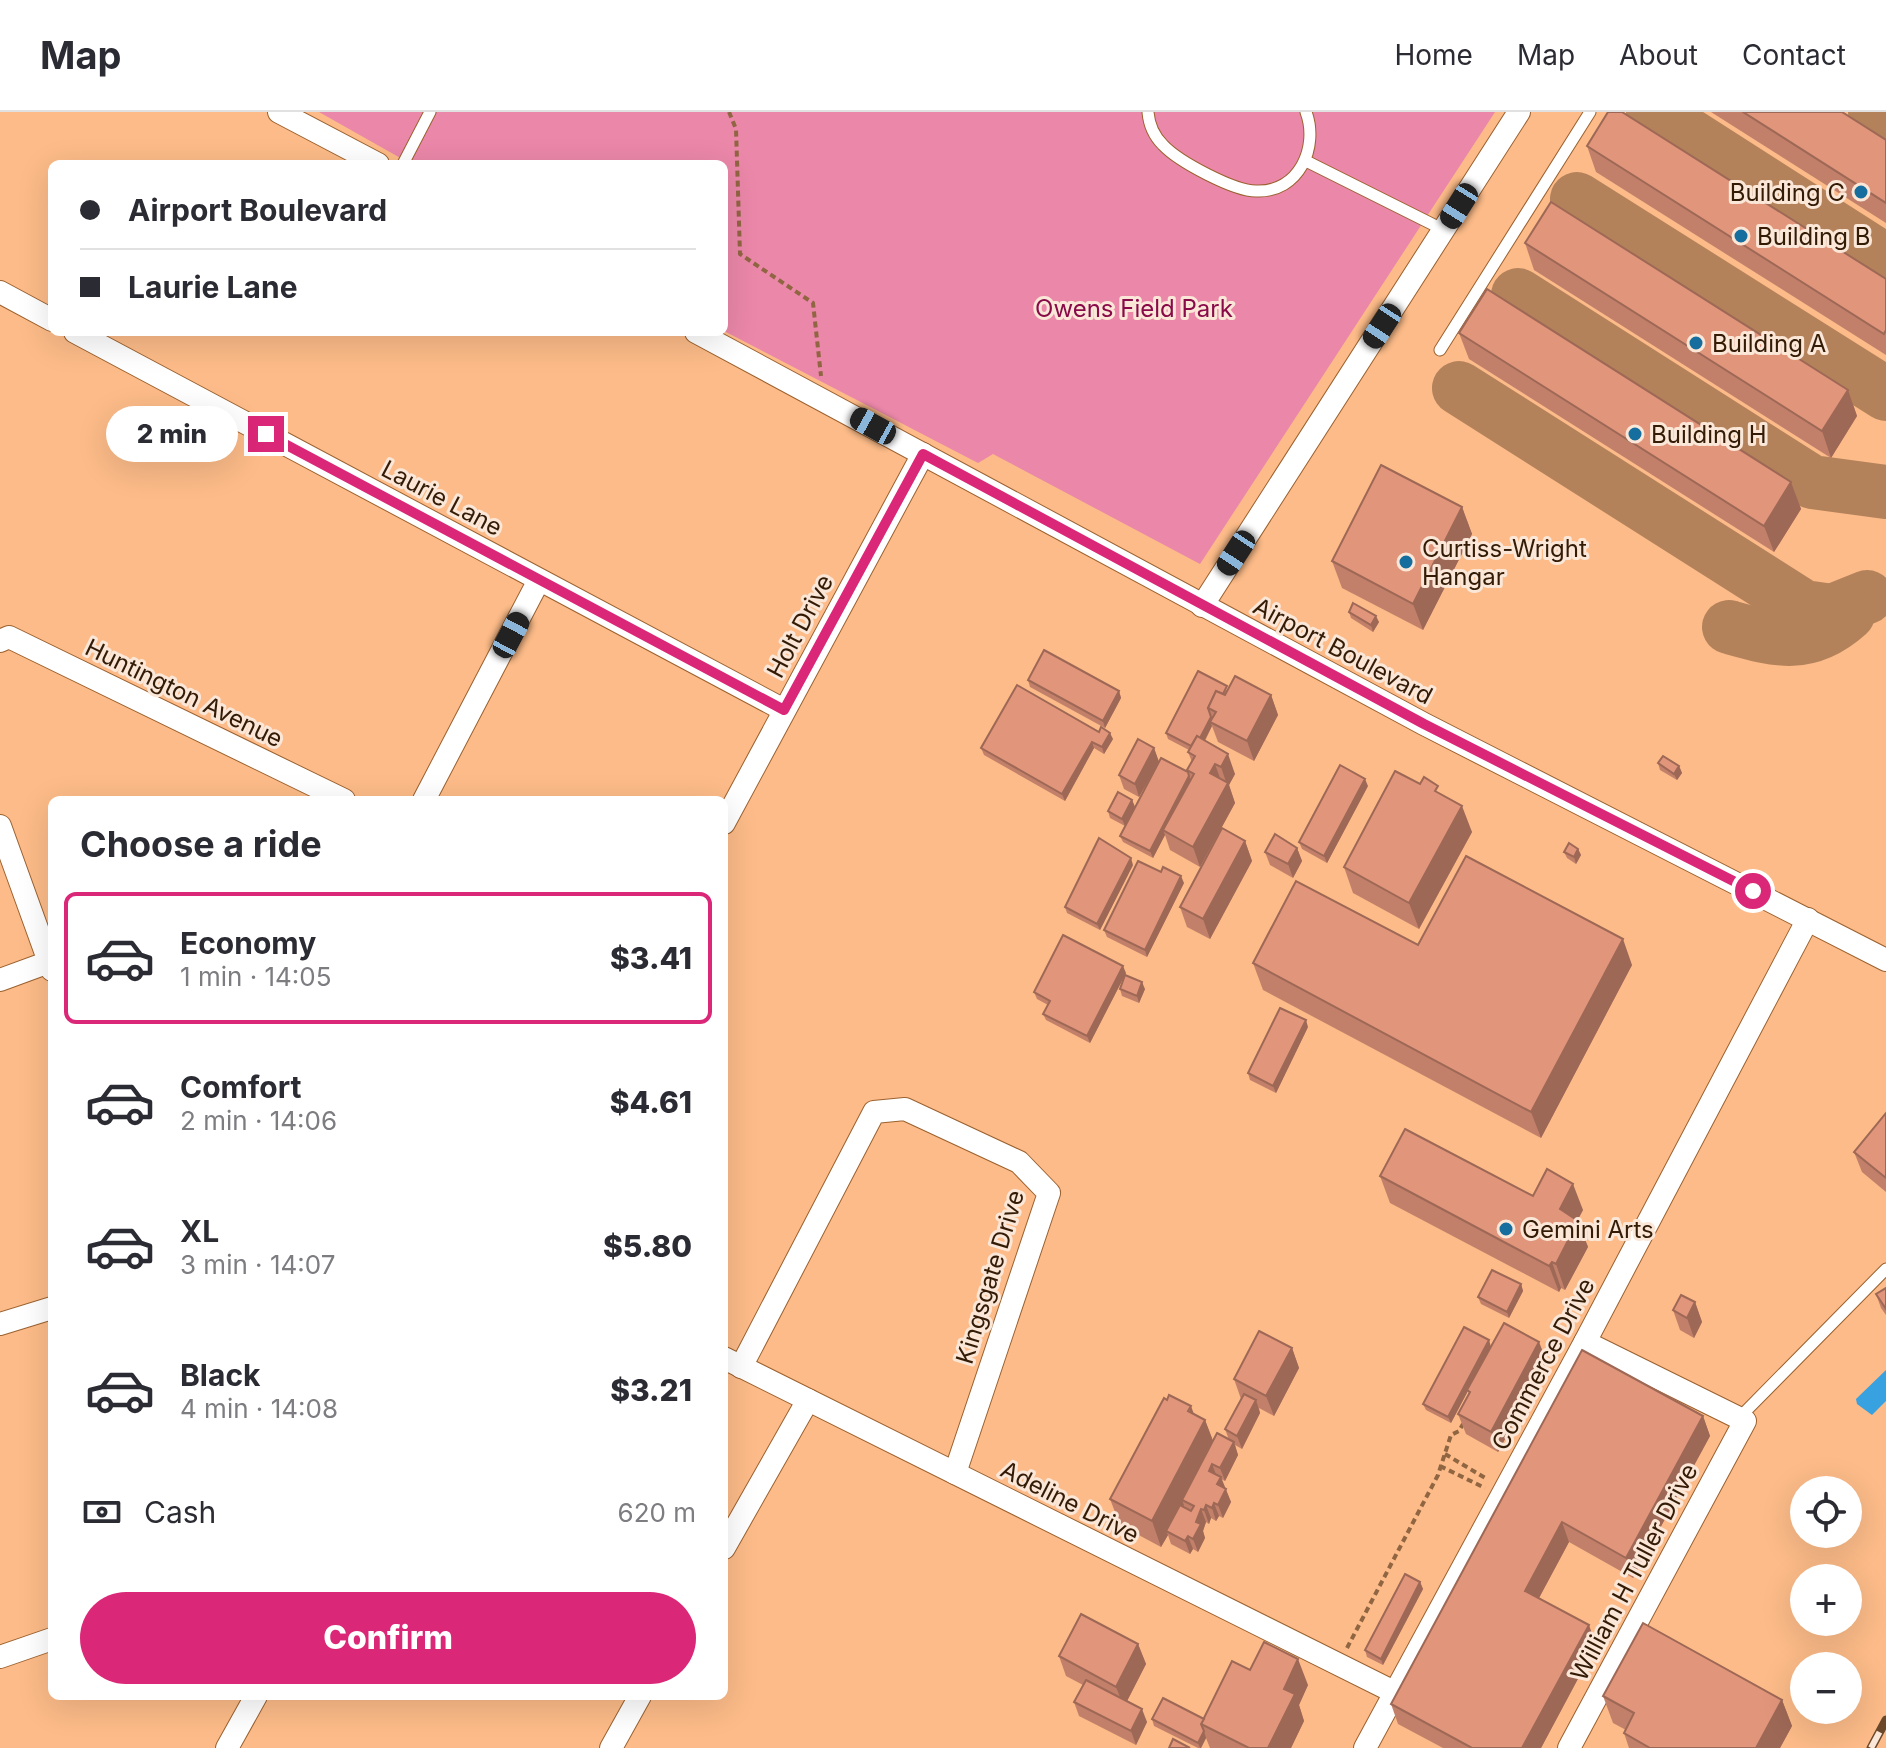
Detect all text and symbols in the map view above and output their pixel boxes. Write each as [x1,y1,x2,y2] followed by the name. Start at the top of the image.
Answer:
[40,32,121,78] text: Map
[1394,38,1473,72] text: Home
[1517,38,1575,72] text: Map
[1619,38,1698,72] text: About
[1742,38,1846,72] text: Contact
[1730,178,1845,207] place label: Building C
[1436,179,1482,233] car
[1852,183,1870,201] marker: Building C
[128,192,387,228] text: Airport Boulevard
[1757,222,1870,251] place label: Building B
[1732,227,1750,245] marker: Building B
[128,269,298,305] text: Laurie Lane
[1035,294,1233,323] park label: Owens Field Park
[1359,299,1405,353] car
[1712,329,1826,358] place label: Building A
[1687,334,1705,352] marker: Building A
[846,404,900,448] car
[106,406,238,462] callout: 2 min
[248,416,284,452] route end
[137,418,207,449] text: 2 min
[1651,420,1767,449] place label: Building H
[1626,425,1644,443] marker: Building H
[377,454,507,542] street label: Laurie Lane
[1213,526,1259,580] car
[1422,534,1587,591] place label: Curtiss-Wright Hangar
[1397,553,1415,571] marker: Curtiss-Wright Hangar
[761,570,839,682] street label: Holt Drive
[1248,592,1438,710] street label: Airport Boulevard
[489,608,533,662] car
[81,633,287,753] street label: Huntington Avenue
[80,822,322,866] text: Choose a ride
[1735,873,1771,909] route start
[84,922,156,994] icon: car
[180,925,316,961] text: Economy
[610,940,692,976] text: $3.41
[180,961,332,992] text: 1 min · 14:05
[84,1066,156,1138] icon: car
[180,1069,301,1105] text: Comfort
[610,1084,692,1120] text: $4.61
[180,1105,337,1136] text: 2 min · 14:06
[950,1187,1030,1367] street label: Kingsgate Drive
[84,1210,156,1282] icon: car
[180,1213,219,1249] text: XL
[1522,1215,1654,1244] place label: Gemini Arts
[1497,1220,1515,1238] marker: Gemini Arts
[603,1228,692,1264] text: $5.80
[180,1249,335,1280] text: 3 min · 14:07
[1485,1273,1601,1455] street label: Commerce Drive
[84,1354,156,1426] icon: car
[180,1357,260,1393] text: Black
[610,1372,692,1408] text: $3.21
[180,1393,338,1424] text: 4 min · 14:08
[996,1455,1144,1549] street label: Adeline Drive
[1564,1459,1704,1685] street label: William H Tuller Drive
[1790,1476,1862,1724] map controls
[1790,1476,1862,1548] button: locate
[80,1490,124,1534] icon: cash
[144,1494,216,1530] text: Cash
[618,1497,696,1528] text: 620 m
[1790,1564,1862,1636] button: +
[80,1592,696,1684] button: Confirm
[1790,1652,1862,1724] button: −

